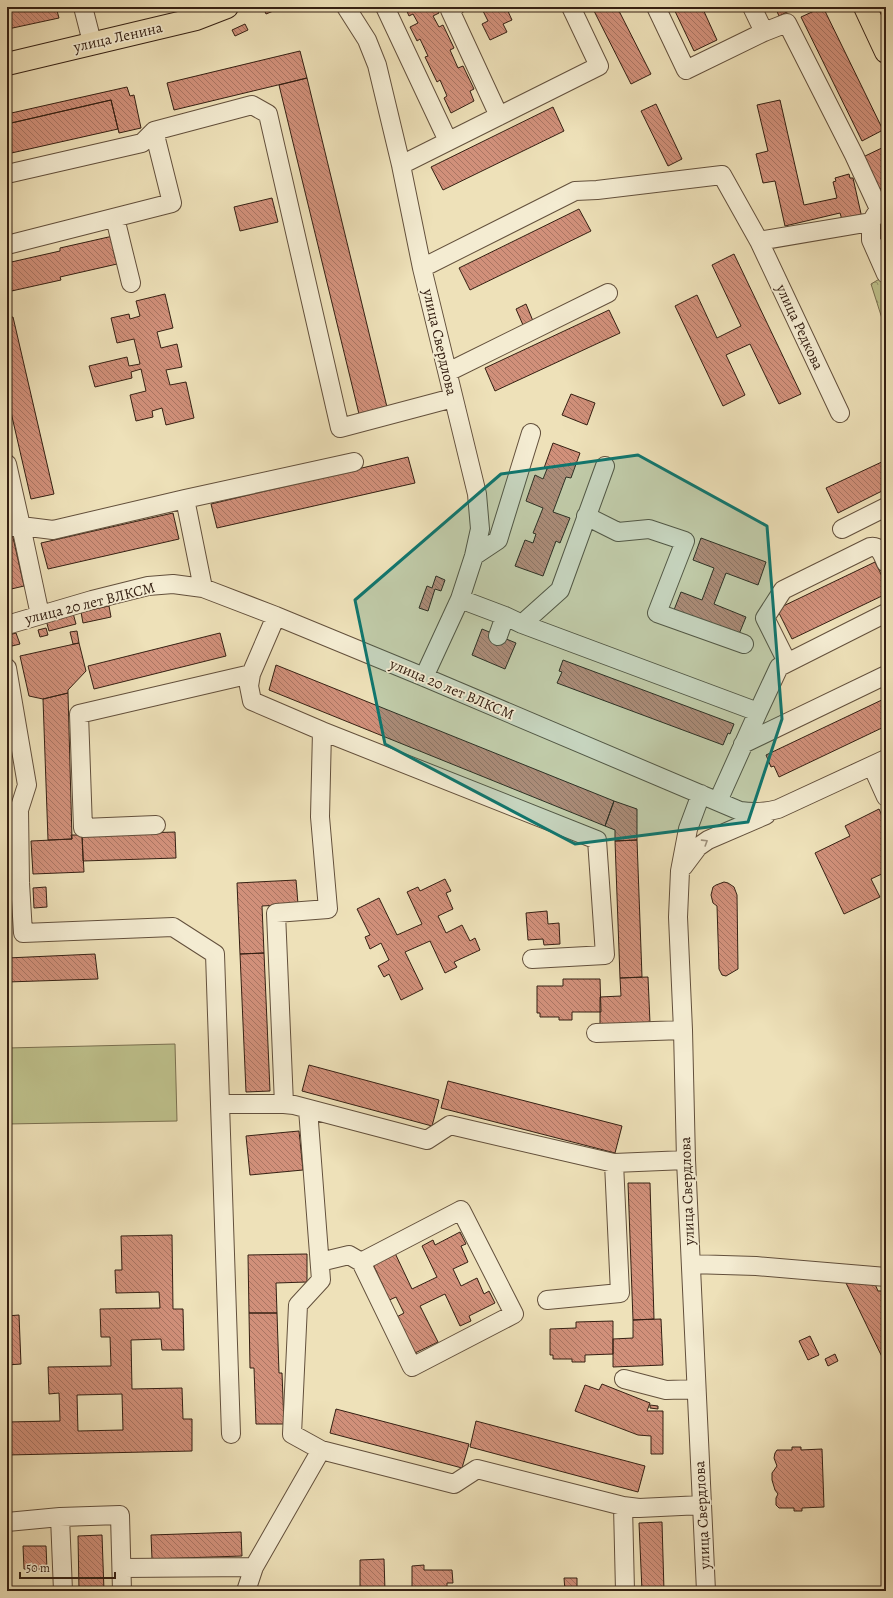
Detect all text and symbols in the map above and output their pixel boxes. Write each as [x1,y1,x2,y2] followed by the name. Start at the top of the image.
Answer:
[71,17,165,57] street label: улица Ленина
[771,280,829,373] street label: улица Редкова
[418,286,462,397] street label: улица Свердлова
[22,577,157,629] street label: улица 20 лет ВЛКСМ
[386,653,517,724] street label: улица 20 лет ВЛКСМ
[701,840,708,847] one-way arrow
[675,1136,699,1247] street label: улица Свердлова
[689,1460,715,1571] street label: улица Свердлова
[20,1554,115,1580] scale bar
[26,1560,50,1576] text: 50 m

